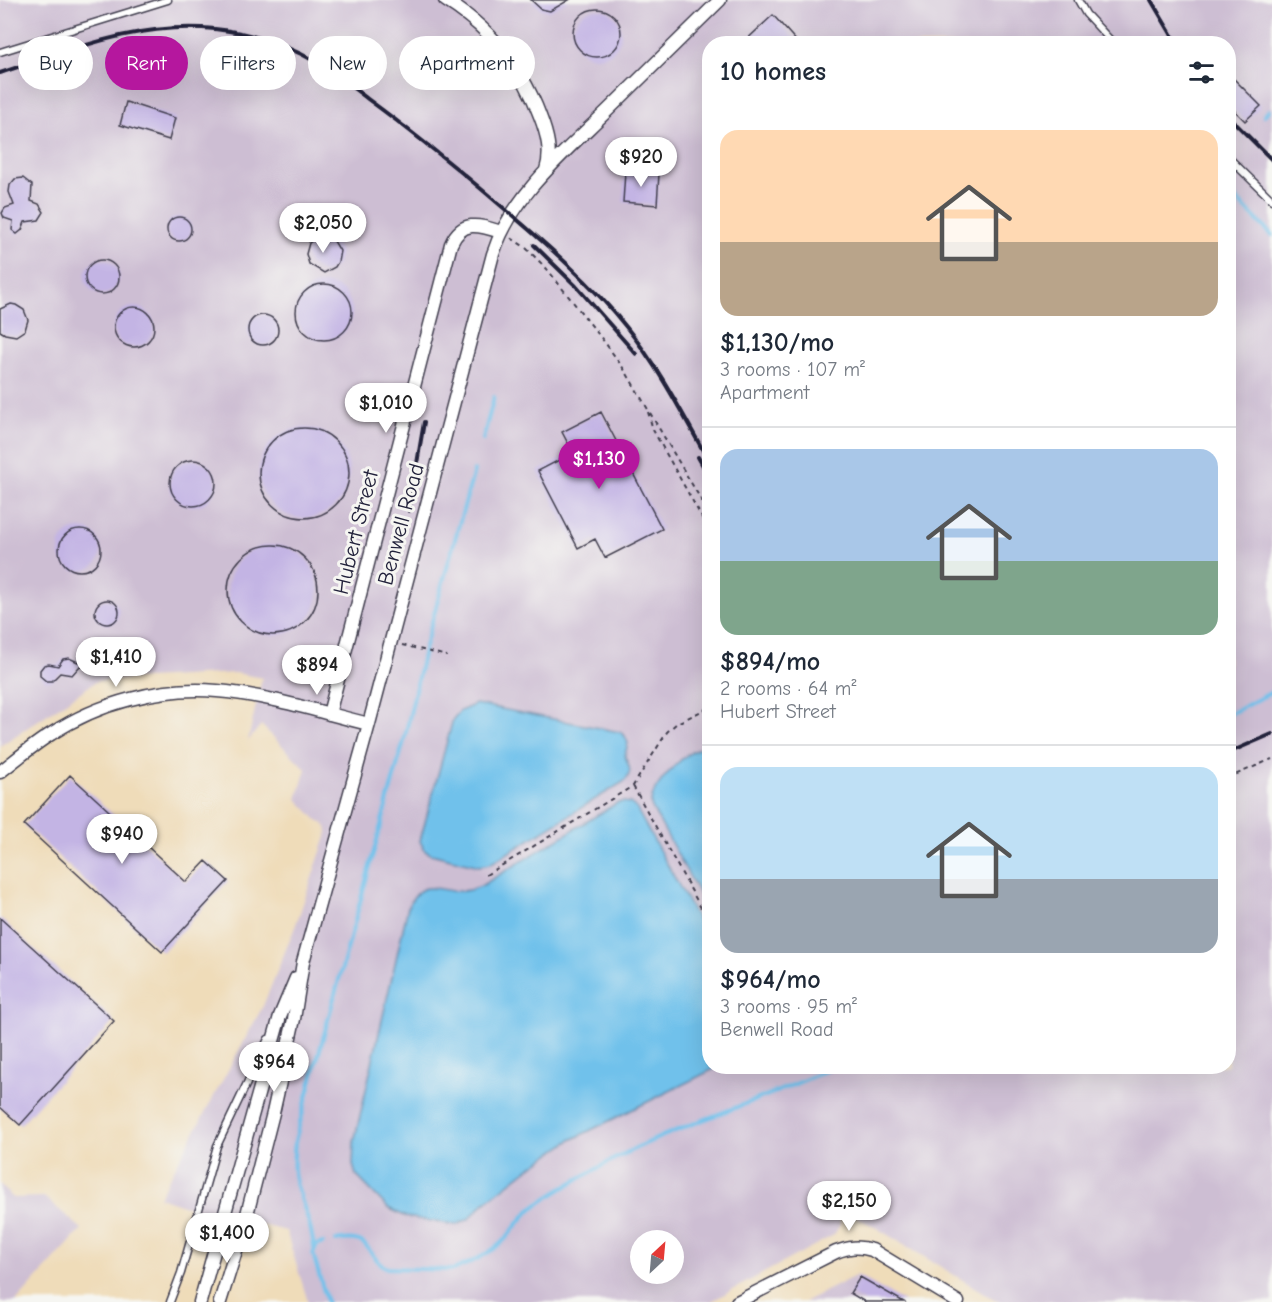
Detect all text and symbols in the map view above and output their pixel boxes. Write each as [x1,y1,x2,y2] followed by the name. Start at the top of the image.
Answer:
[18,36,93,90] chip: Buy
[105,36,188,90] chip: Rent
[200,36,296,90] chip: Filters
[308,36,387,90] chip: New
[399,36,535,90] chip: Apartment
[1185,56,1218,89] icon: filters
[720,57,826,87] text: 10 homes
[605,137,677,188] pin: $920
[619,145,663,168] text: $920
[915,169,1023,277] icon: home
[274,203,372,254] pin: $2,050
[293,211,353,234] text: $2,050
[720,328,834,358] text: $1,130/mo
[720,358,865,381] text: 3 rooms · 107 m²
[720,381,810,404] text: Apartment
[337,383,435,434] pin: $1,010
[359,391,413,414] text: $1,010
[550,439,648,490] pin: $1,130
[573,447,625,470] text: $1,130
[372,460,430,588] street label: Benwell Road
[328,467,384,597] street label: Hubert Street
[915,488,1023,596] icon: home
[67,637,165,688] pin: $1,410
[90,645,142,668] text: $1,410
[281,645,353,696] pin: $894
[720,647,820,677] text: $894/mo
[296,653,338,676] text: $894
[720,677,856,700] text: 2 rooms · 64 m²
[720,700,836,723] text: Hubert Street
[915,806,1023,914] icon: home
[86,814,158,865] pin: $940
[100,822,144,845] text: $940
[720,965,821,995] text: $964/mo
[720,995,857,1018] text: 3 rooms · 95 m²
[720,1018,834,1041] text: Benwell Road
[238,1042,310,1093] pin: $964
[253,1050,295,1073] text: $964
[800,1181,898,1232] pin: $2,150
[821,1189,877,1212] text: $2,150
[178,1213,276,1264] pin: $1,400
[199,1221,255,1244] text: $1,400
[630,1230,684,1284] north arrow
[630,1230,684,1284] map controls

